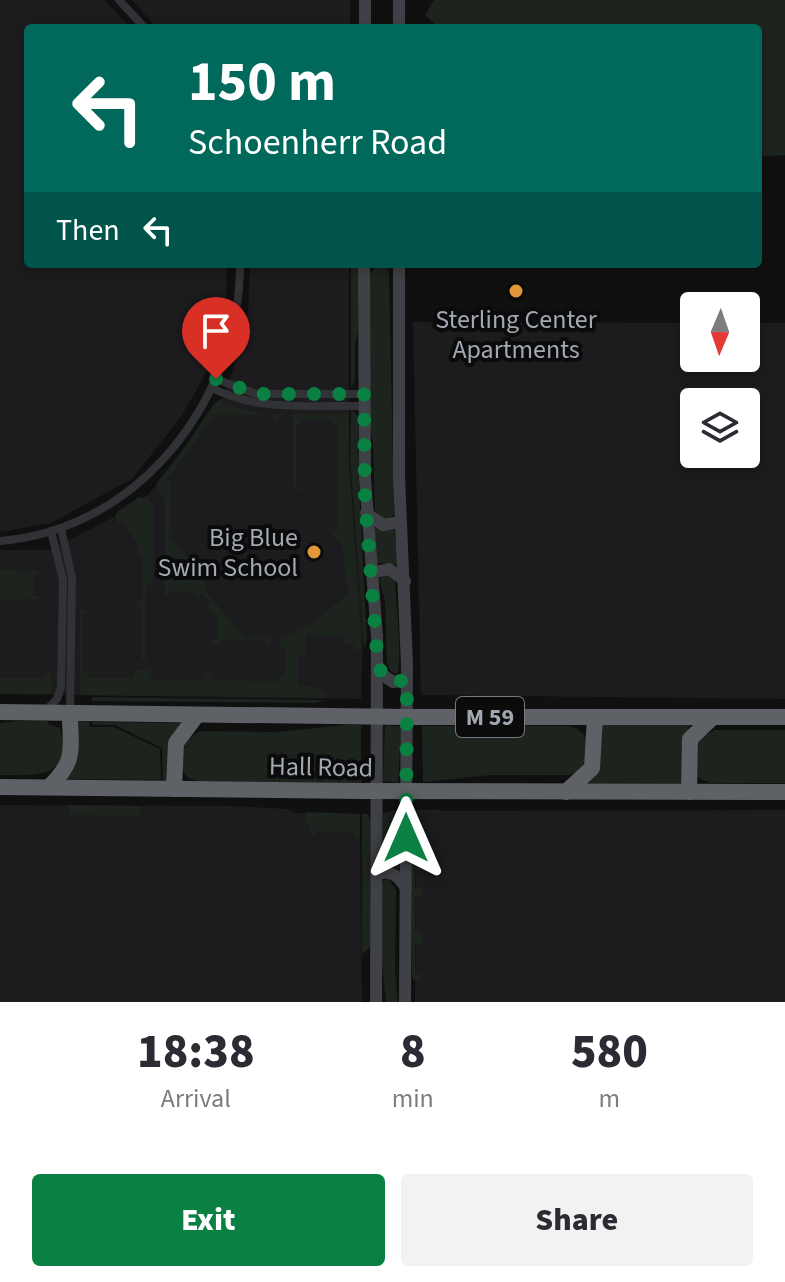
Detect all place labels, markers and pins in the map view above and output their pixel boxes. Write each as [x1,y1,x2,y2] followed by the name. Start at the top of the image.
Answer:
[507,282,525,300] marker: Sterling Center Apartments
[182,297,250,379] pin
[435,301,598,368] place label: Sterling Center Apartments
[158,519,298,586] place label: Big Blue Swim School
[305,543,323,561] marker: Big Blue Swim School

